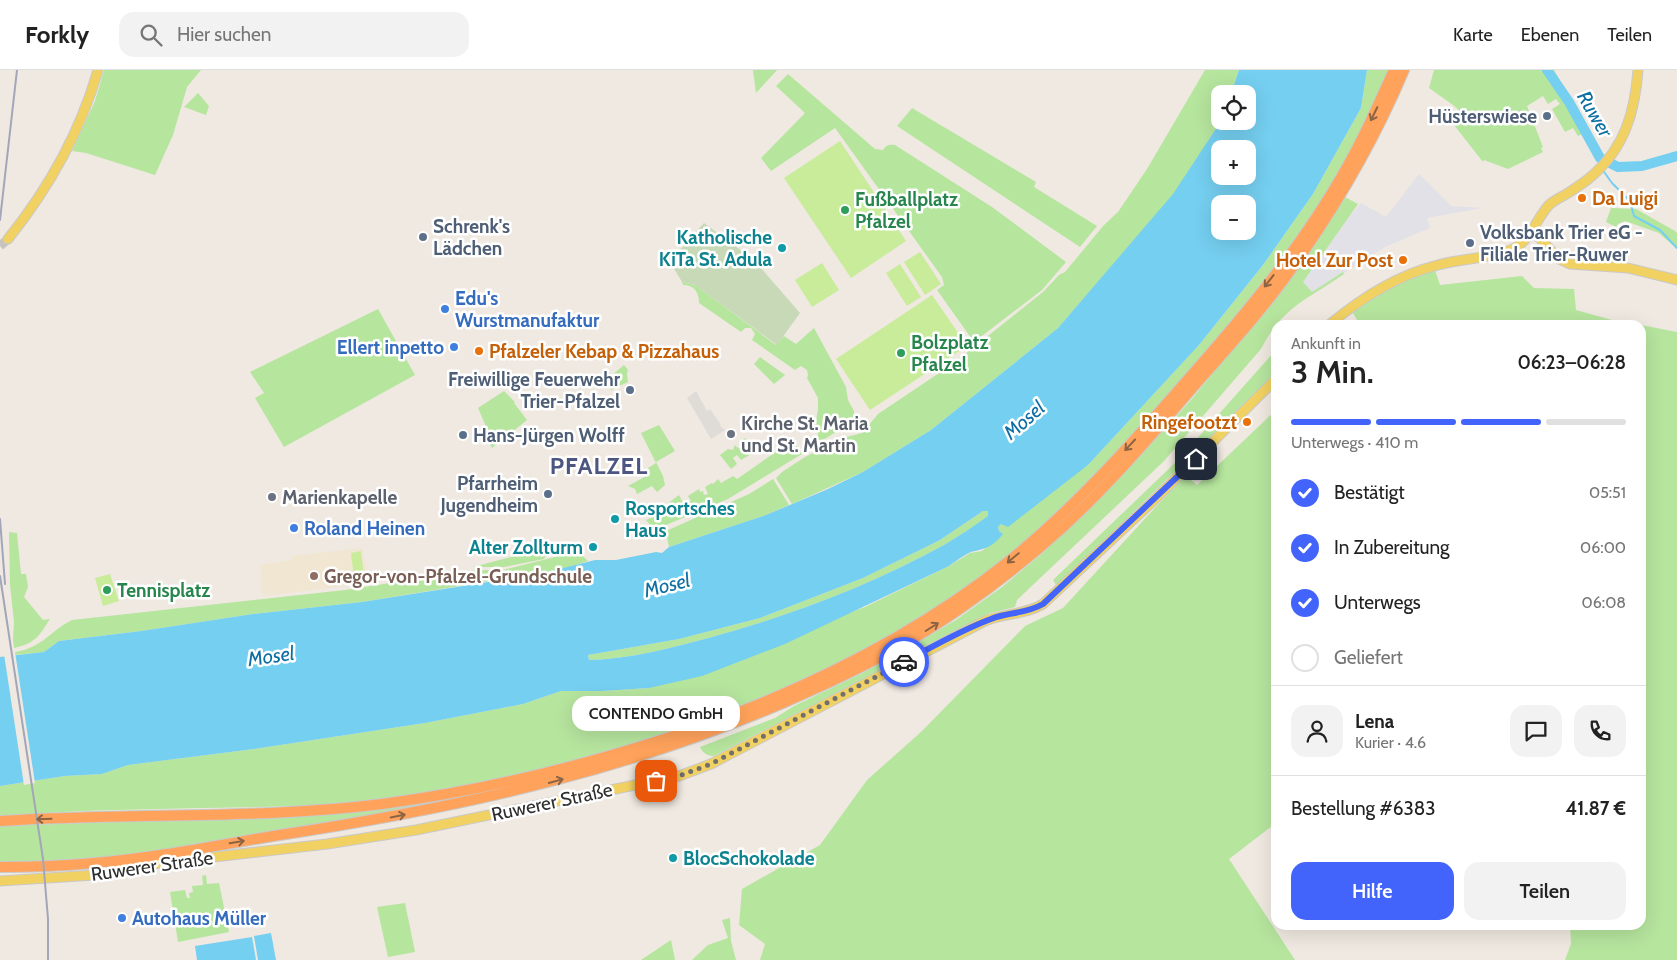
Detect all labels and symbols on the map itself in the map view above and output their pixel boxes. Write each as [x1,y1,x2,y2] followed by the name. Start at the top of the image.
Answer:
[1572,87,1618,142] water label: Ruwer
[1428,105,1537,128] place label: Hüsterswiese
[1369,107,1379,122] one-way arrow
[1541,110,1553,122] marker: Hüsterswiese
[1592,187,1658,210] place label: Da Luigi
[855,188,958,233] place label: Fußballplatz Pfalzel
[1576,192,1588,204] marker: Da Luigi
[839,204,851,216] marker: Fußballplatz Pfalzel
[433,215,510,260] place label: Schrenk's Lädchen
[1480,221,1643,266] place label: Volksbank Trier eG - Filiale Trier-Ruwer
[659,226,773,271] place label: Katholische KiTa St. Adula
[417,231,429,243] marker: Schrenk's Lädchen
[1464,237,1476,249] marker: Volksbank Trier eG - Filiale Trier-Ruwer
[776,242,788,254] marker: Katholische KiTa St. Adula
[1276,249,1393,272] place label: Hotel Zur Post
[1397,254,1409,266] marker: Hotel Zur Post
[1263,274,1274,287] one-way arrow
[455,287,600,332] place label: Edu's Wurstmanufaktur
[439,303,451,315] marker: Edu's Wurstmanufaktur
[911,331,988,376] place label: Bolzplatz Pfalzel
[337,336,444,359] place label: Ellert inpetto
[489,340,719,363] place label: Pfalzeler Kebap & Pizzahaus
[448,341,460,353] marker: Ellert inpetto
[473,345,485,357] marker: Pfalzeler Kebap & Pizzahaus
[895,347,907,359] marker: Bolzplatz Pfalzel
[448,368,621,413] place label: Freiwillige Feuerwehr Trier-Pfalzel
[624,384,636,396] marker: Freiwillige Feuerwehr Trier-Pfalzel
[998,395,1050,445] water label: Mosel
[1141,411,1237,434] place label: Ringefootzt
[741,412,869,457] place label: Kirche St. Maria und St. Martin
[1241,416,1253,428] marker: Ringefootzt
[473,424,625,447] place label: Hans-Jürgen Wolff
[725,428,737,440] marker: Kirche St. Maria und St. Martin
[457,429,469,441] marker: Hans-Jürgen Wolff
[1124,438,1136,451] one-way arrow
[1175,438,1217,480] pin
[550,451,648,480] district label: PFALZEL
[439,472,538,517] place label: Pfarrheim Jugendheim
[282,486,397,509] place label: Marienkapelle
[542,488,554,500] marker: Pfarrheim Jugendheim
[266,491,278,503] marker: Marienkapelle
[625,497,735,542] place label: Rosportsches Haus
[609,513,621,525] marker: Rosportsches Haus
[304,517,425,540] place label: Roland Heinen
[288,522,300,534] marker: Roland Heinen
[469,536,583,559] place label: Alter Zollturm
[587,541,599,553] marker: Alter Zollturm
[1007,552,1020,563] one-way arrow
[324,565,592,588] place label: Gregor-von-Pfalzel-Grundschule
[640,568,693,603] water label: Mosel
[308,570,320,582] marker: Gregor-von-Pfalzel-Grundschule
[117,579,210,602] place label: Tennisplatz
[101,584,113,596] marker: Tennisplatz
[924,621,938,631] one-way arrow
[879,637,929,687] courier
[245,641,296,671] water label: Mosel
[572,696,740,731] callout: CONTENDO GmbH
[635,760,677,802] pin
[548,775,564,785] one-way arrow
[489,778,615,826] street label: Ruwerer Straße
[389,810,405,820] one-way arrow
[36,815,52,824] one-way arrow
[229,837,245,847] one-way arrow
[89,846,215,886] street label: Ruwerer Straße
[683,847,815,870] place label: BlocSchokolade
[667,852,679,864] marker: BlocSchokolade
[132,907,267,930] place label: Autohaus Müller
[116,912,128,924] marker: Autohaus Müller

